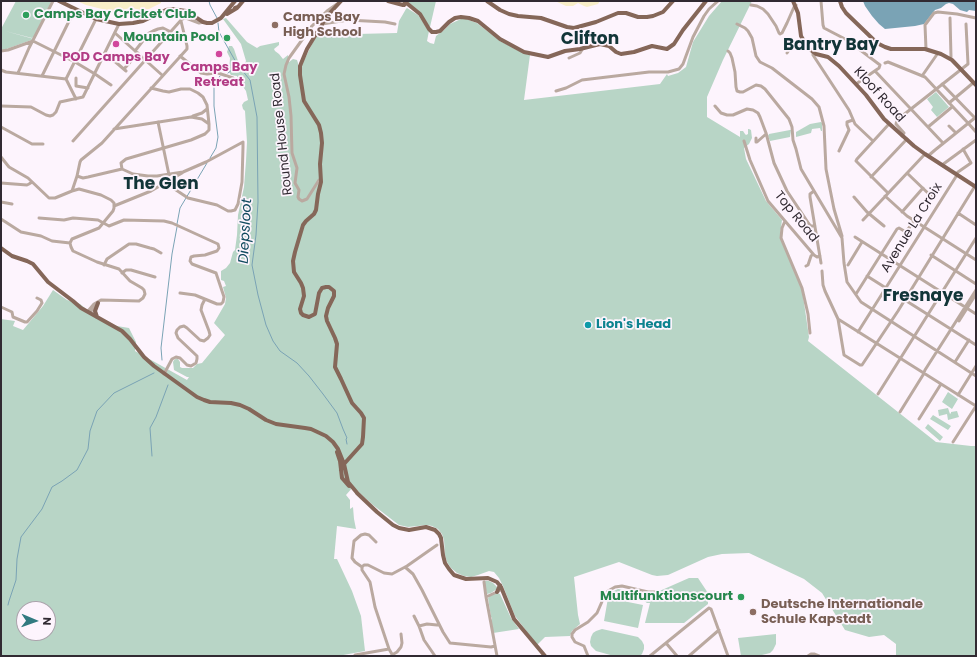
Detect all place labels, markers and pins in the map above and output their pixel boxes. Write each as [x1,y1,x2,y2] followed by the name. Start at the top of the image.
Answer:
[34,7,196,23] place label: Camps Bay Cricket Club
[21,10,31,20] marker: Camps Bay Cricket Club
[283,10,362,41] place label: Camps Bay High School
[270,20,280,30] marker: Camps Bay High School
[123,30,219,46] place label: Mountain Pool
[222,33,232,43] marker: Mountain Pool
[111,39,121,49] marker: POD Camps Bay
[214,49,224,59] marker: Camps Bay Retreat
[62,50,170,66] place label: POD Camps Bay
[181,60,257,91] place label: Camps Bay Retreat
[596,317,671,333] place label: Lion's Head
[583,320,593,330] marker: Lion's Head
[600,589,733,605] place label: Multifunktionscourt
[736,592,746,602] marker: Multifunktionscourt
[761,597,923,628] place label: Deutsche Internationale Schule Kapstadt
[748,607,758,617] marker: Deutsche Internationale Schule Kapstadt

